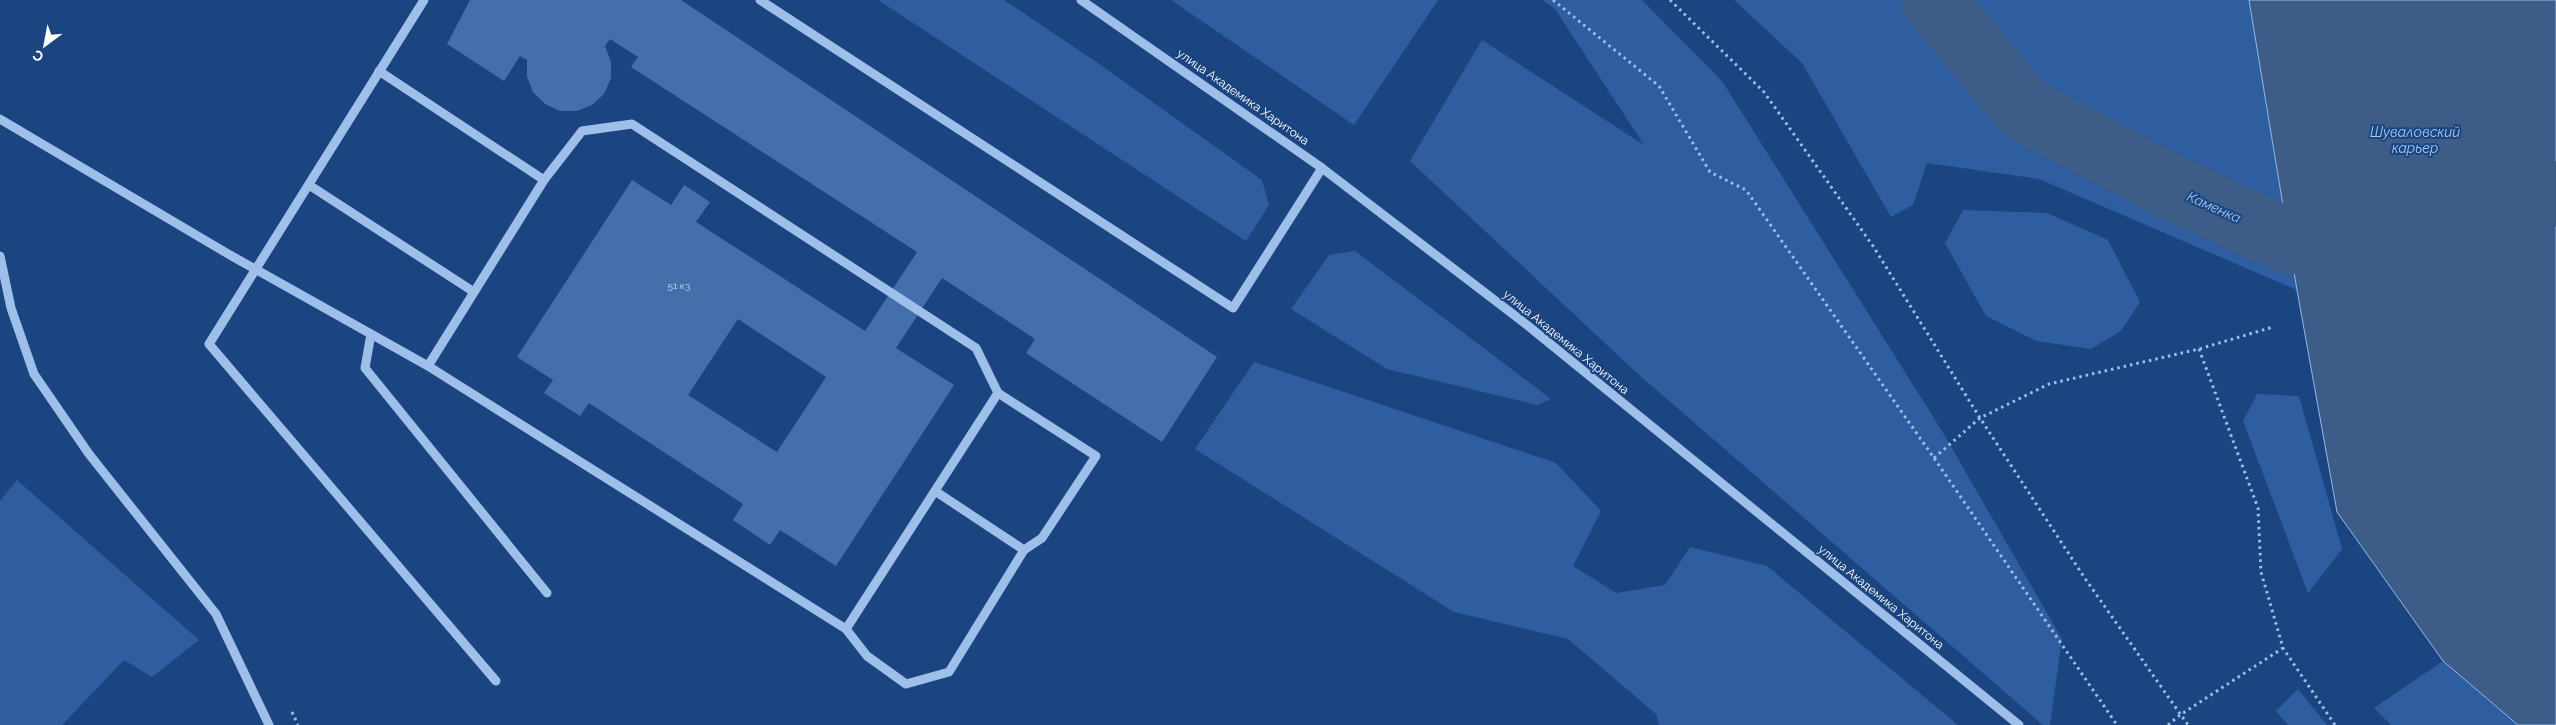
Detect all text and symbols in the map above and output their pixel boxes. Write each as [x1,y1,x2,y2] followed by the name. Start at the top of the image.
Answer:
[20,20,70,70] north arrow
[29,46,46,65] text: С
[1174,46,1312,148] street label: улица Академика Харитона
[2370,124,2460,156] water label: Шуваловский карьер
[2185,188,2243,226] water label: Каменка
[668,280,690,291] house number: 51 к3
[1500,287,1632,397] street label: улица Академика Харитона
[1815,542,1947,652] street label: улица Академика Харитона

